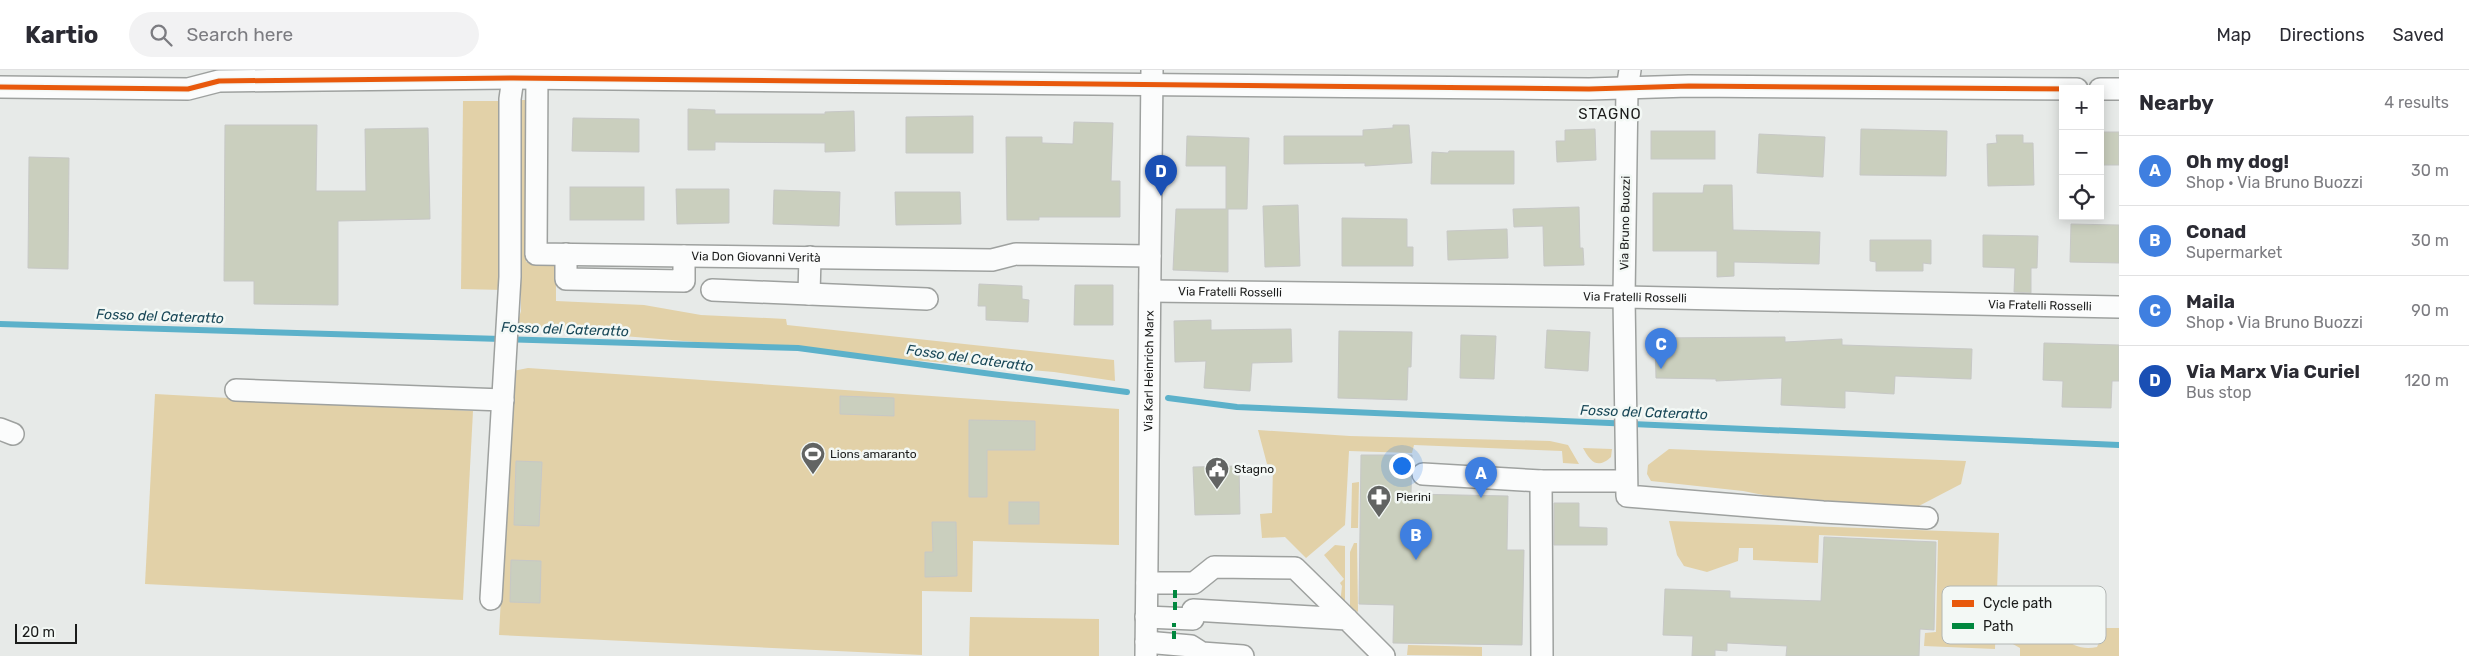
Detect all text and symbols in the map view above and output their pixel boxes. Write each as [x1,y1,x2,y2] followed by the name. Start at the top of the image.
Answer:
[129,12,479,57] search box
[25,21,99,49] text: Kartio
[147,21,175,49] icon: search
[187,23,293,46] text: Search here
[2216,24,2251,46] text: Map
[2279,24,2365,46] text: Directions
[2393,24,2444,46] text: Saved
[2059,85,2104,220] map controls
[2059,85,2104,130] button: +
[2139,90,2214,115] text: Nearby
[2384,93,2449,112] text: 4 results
[1578,105,1642,123] district label: STAGNO
[2059,130,2104,175] button: −
[2186,150,2289,173] text: Oh my dog!
[1145,155,1177,196] pin: D
[2149,161,2161,180] text: A
[2411,161,2449,180] text: 30 m
[2186,173,2363,192] text: Shop · Via Bruno Buozzi
[2059,175,2104,220] button: locate
[1617,176,1633,270] street label: Via Bruno Buozzi
[2186,220,2246,243] text: Conad
[2149,231,2161,250] text: B
[2411,231,2449,250] text: 30 m
[2186,243,2282,262] text: Supermarket
[691,249,821,265] street label: Via Don Giovanni Verità
[1178,284,1282,300] street label: Via Fratelli Rosselli
[1583,289,1687,305] street label: Via Fratelli Rosselli
[2186,290,2235,313] text: Maila
[1988,297,2092,313] street label: Via Fratelli Rosselli
[2149,301,2161,320] text: C
[2411,301,2449,320] text: 90 m
[96,306,224,327] water label: Fosso del Cateratto
[1141,310,1157,432] street label: Via Karl Heinrich Marx
[2186,313,2363,332] text: Shop · Via Bruno Buozzi
[501,319,629,340] water label: Fosso del Cateratto
[1645,328,1677,369] pin: C
[905,341,1034,376] water label: Fosso del Cateratto
[2186,360,2360,383] text: Via Marx Via Curiel
[2149,371,2161,390] text: D
[2404,371,2449,390] text: 120 m
[2186,383,2252,402] text: Bus stop
[1580,402,1708,423] water label: Fosso del Cateratto
[800,441,826,475] sports icon: Lions amaranto
[830,447,917,461] place label: Lions amaranto
[1389,453,1415,479] your location
[1204,456,1230,490] public building icon: Stagno
[1465,457,1497,498] pin: A
[1234,462,1274,476] place label: Stagno
[1366,484,1392,518] pharmacy icon: Pierini
[1396,490,1431,504] place label: Pierini
[1400,519,1432,560] pin: B
[1942,586,2106,644] legend
[1983,595,2052,612] text: Cycle path
[1983,618,2014,635] text: Path
[15,621,78,644] scale bar
[22,624,55,641] text: 20 m

